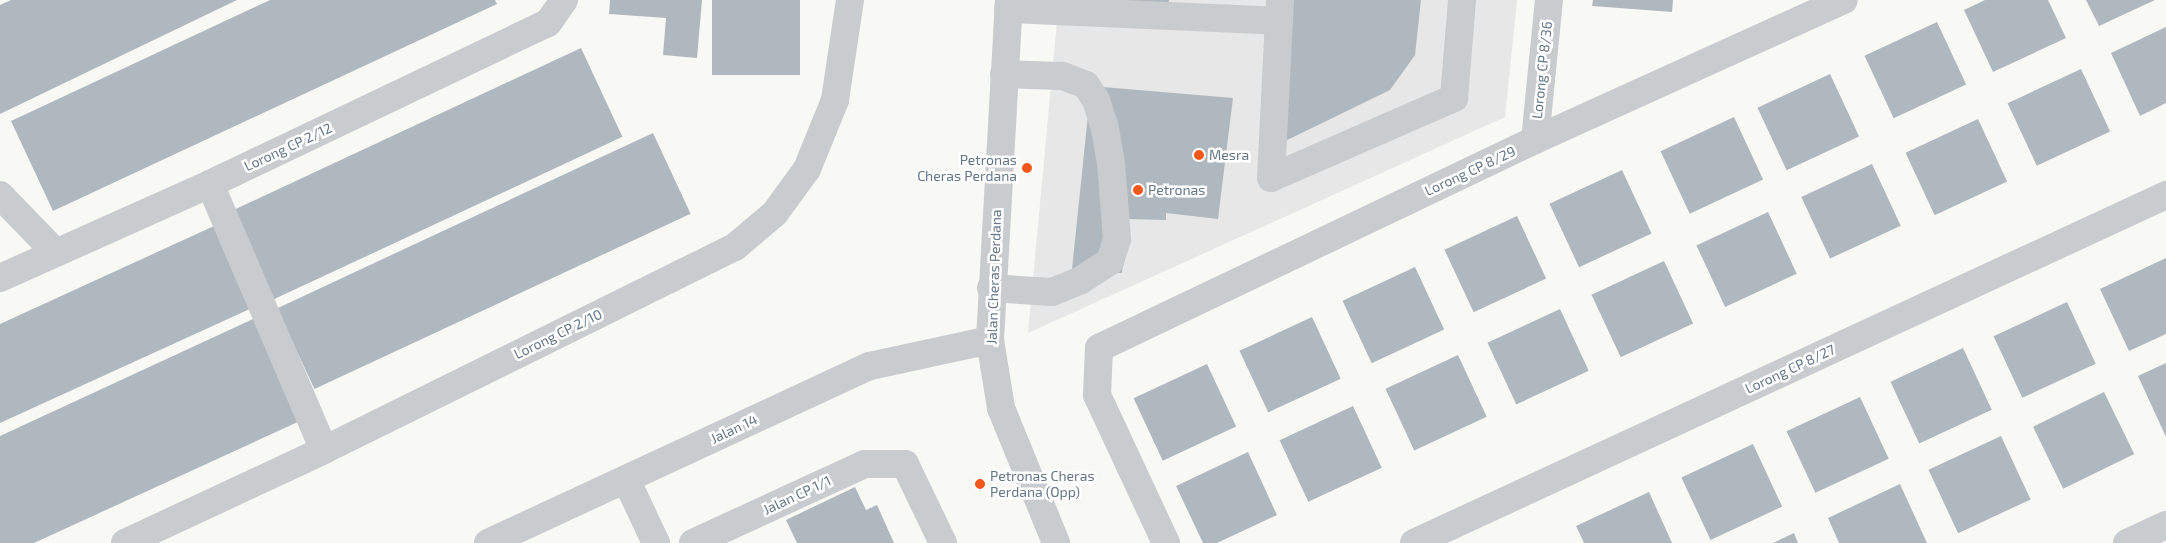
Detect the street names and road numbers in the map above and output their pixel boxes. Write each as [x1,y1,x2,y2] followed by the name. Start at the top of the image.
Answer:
[1528,20,1556,120] street label: Lorong CP 8/36
[241,119,335,175] street label: Lorong CP 2/12
[1422,143,1518,199] street label: Lorong CP 8/29
[983,209,1005,345] street label: Jalan Cheras Perdana
[511,305,605,363] street label: Lorong CP 2/10
[1742,341,1838,397] street label: Lorong CP 8/27
[708,411,760,447] street label: Jalan 14
[760,472,834,518] street label: Jalan CP 1/1

